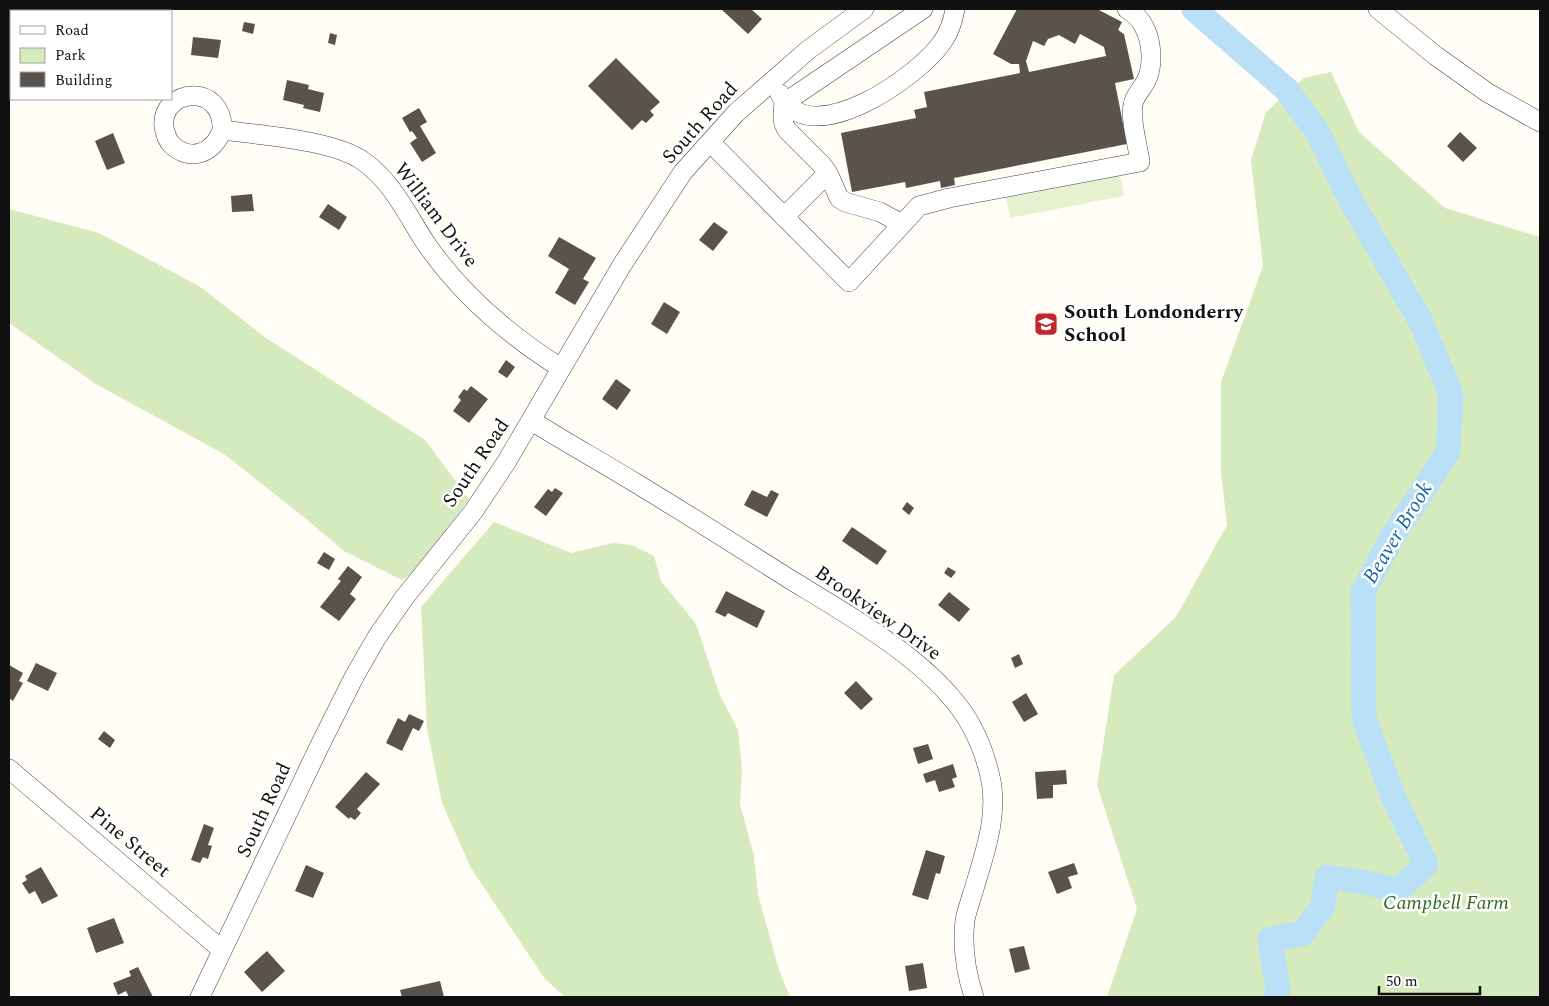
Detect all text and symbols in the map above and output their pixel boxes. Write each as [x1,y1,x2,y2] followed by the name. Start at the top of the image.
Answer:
[10,10,172,100] legend
[55,19,89,42] text: Road
[55,44,86,67] text: Park
[55,69,112,92] text: Building
[655,75,745,171] street label: South Road
[387,156,485,274] street label: William Drive
[1064,297,1245,350] place label: South Londonderry School
[1033,311,1059,337] school or university icon: South Londonderry School
[435,412,517,514] street label: South Road
[1355,476,1441,590] water label: Beaver Brook
[809,558,947,668] street label: Brookview Drive
[229,758,299,862] street label: South Road
[83,799,177,885] street label: Pine Street
[1383,888,1509,918] park label: Campbell Farm
[1379,964,1480,996] scale bar
[1386,970,1418,993] text: 50 m

